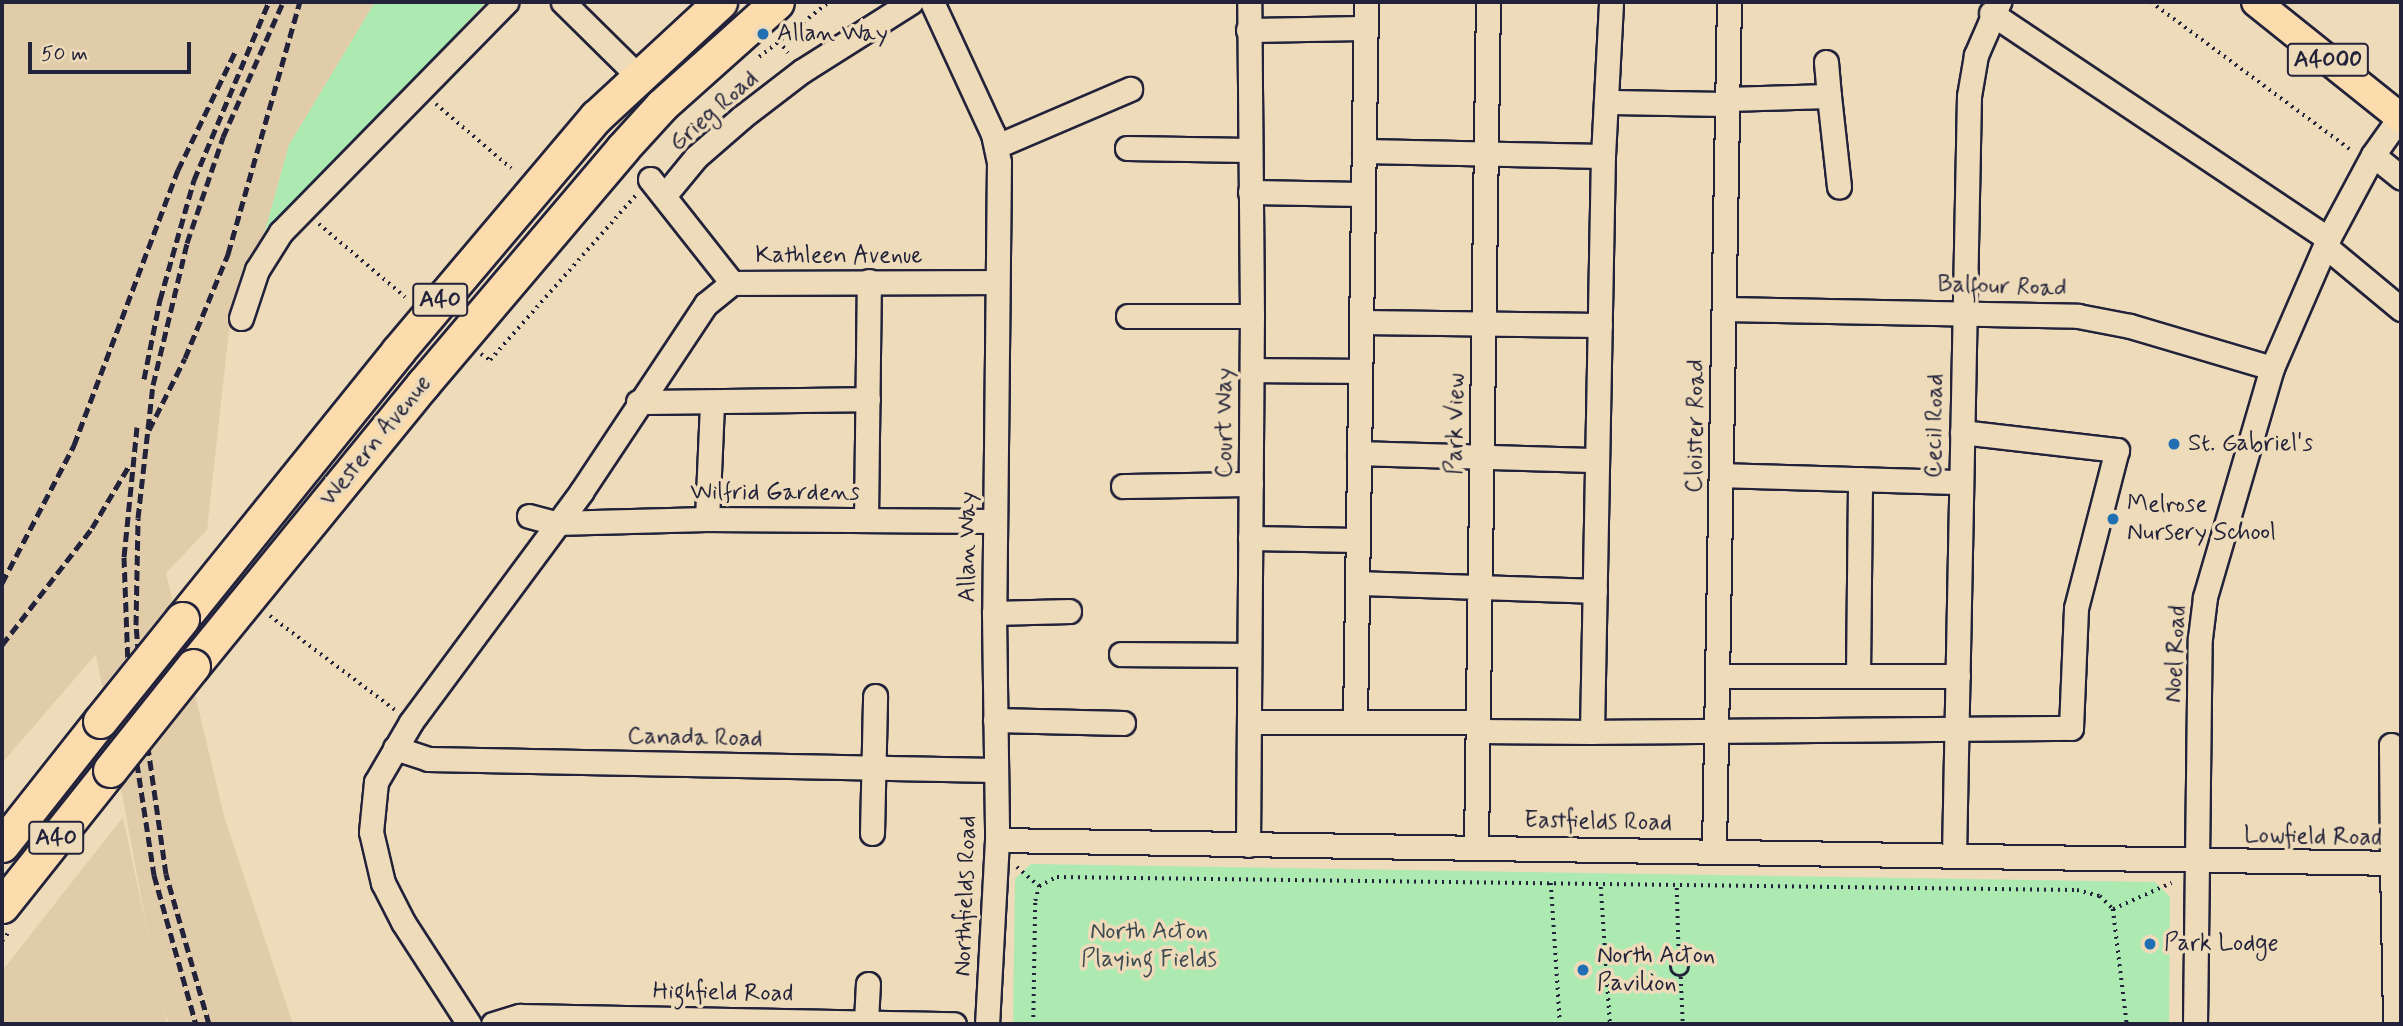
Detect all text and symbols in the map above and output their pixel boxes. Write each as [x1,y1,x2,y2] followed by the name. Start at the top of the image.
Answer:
[777,20,888,48] place label: Allan Way
[755,26,771,42] marker: Allan Way
[32,28,194,72] scale bar
[41,40,88,68] text: 50 m
[2286,40,2370,80] road number: A4000
[663,64,765,158] street label: Grieg Road
[752,242,926,270] street label: Kathleen Avenue
[1938,270,2066,304] street label: Balfour Road
[412,280,468,320] road number: A40
[1680,360,1712,492] street label: Cloister Road
[313,368,439,514] street label: Western Avenue
[1211,368,1239,478] street label: Court Way
[1441,373,1471,475] street label: Park View
[1920,373,1950,479] street label: Cecil Road
[2188,430,2313,458] place label: St. Gabriel's
[2166,436,2182,452] marker: St. Gabriel's
[696,479,854,507] street label: Wilfrid Gardens
[2127,491,2276,547] place label: Melrose Nursery School
[954,492,982,602] street label: Allan Way
[2105,511,2121,527] marker: Melrose Nursery School
[2159,605,2193,703] street label: Noel Road
[627,722,763,754] street label: Canada Road
[1524,806,1672,838] street label: Eastfields Road
[949,815,983,977] street label: Northfields Road
[28,818,84,858] road number: A40
[2244,821,2382,853] street label: Lowfield Road
[1081,918,1217,974] park label: North Acton Playing Fields
[2164,930,2279,958] place label: Park Lodge
[2142,936,2158,952] marker: Park Lodge
[1597,942,1715,998] place label: North Acton Pavilion
[1575,962,1591,978] marker: North Acton Pavilion
[653,977,793,1009] street label: Highfield Road

